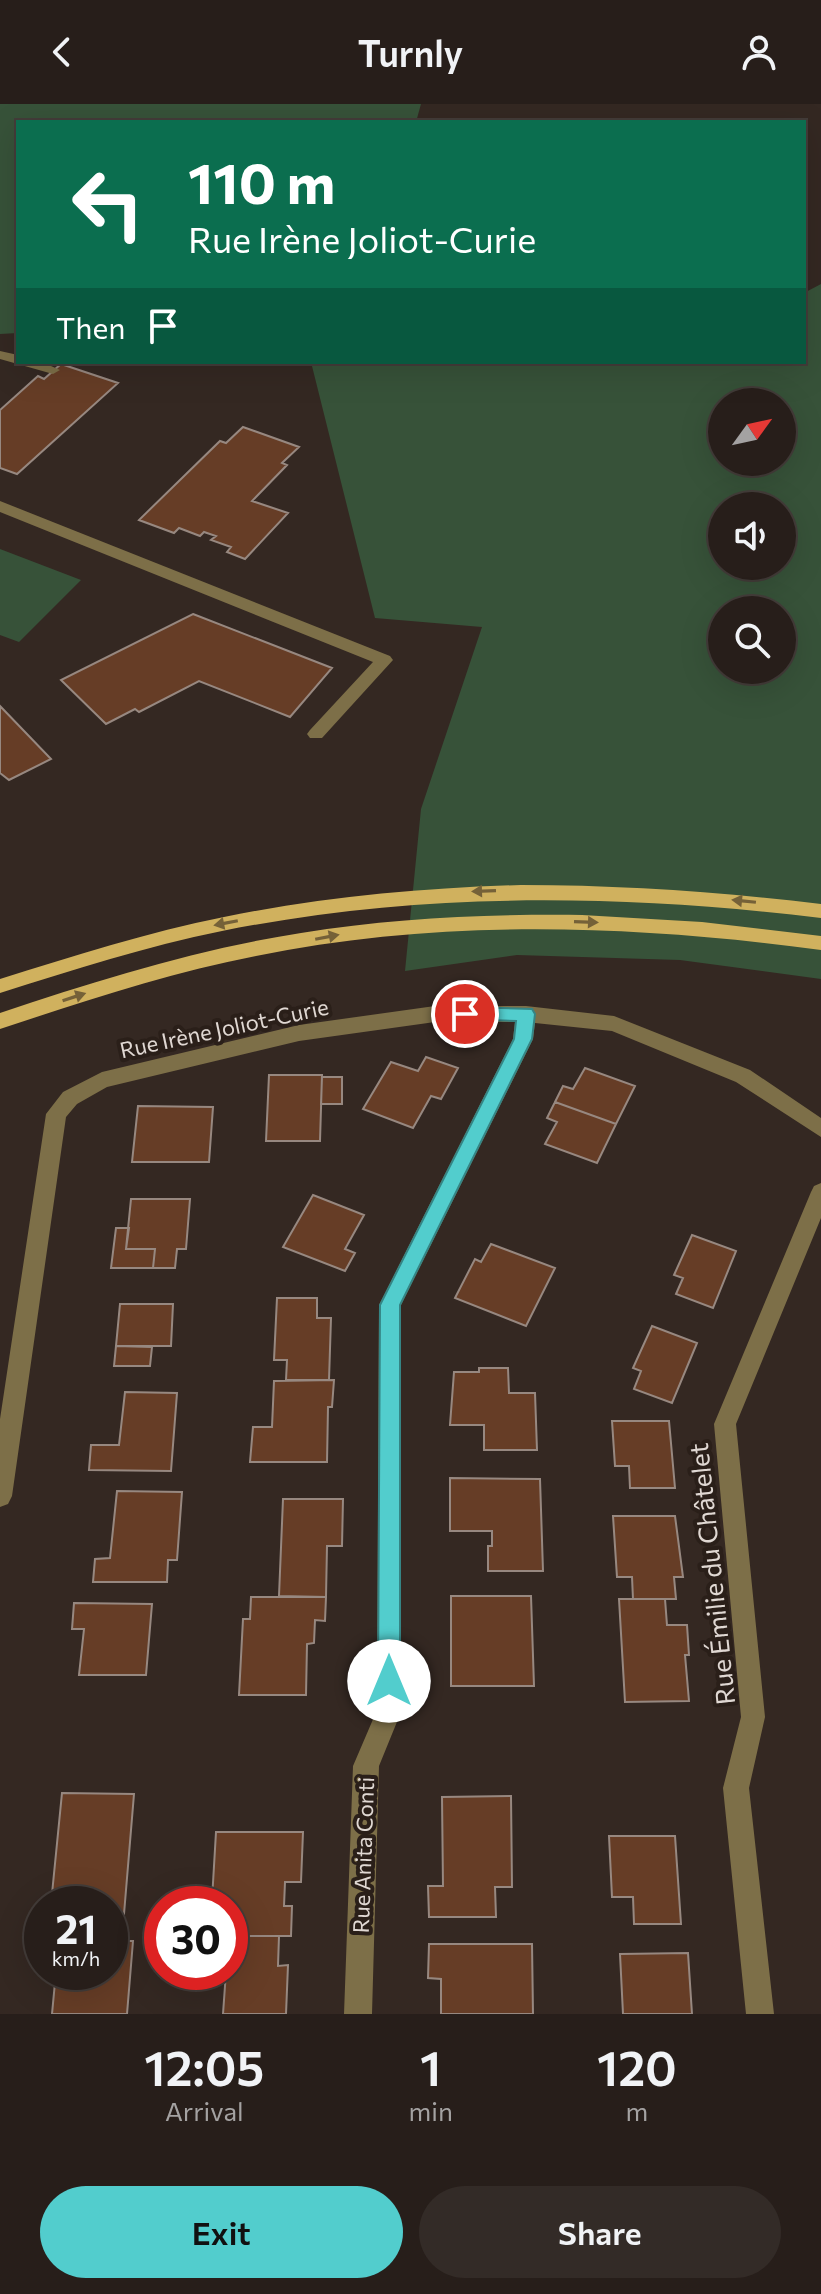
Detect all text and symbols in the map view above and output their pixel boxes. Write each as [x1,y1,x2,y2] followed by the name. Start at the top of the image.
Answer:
[40,30,84,74] icon: back
[358,30,463,74] text: Turnly
[737,30,781,74] icon: person
[188,147,335,216] text: 110 m
[56,152,160,256] icon: left
[188,216,536,260] text: Rue Irène Joliot-Curie
[141,304,185,348] icon: arrive
[56,308,125,345] text: Then
[708,388,796,476] north arrow
[708,388,796,684] map controls
[708,492,796,580] button: sound
[708,596,796,684] button: search
[471,885,496,898] one-way arrow
[731,894,756,907] one-way arrow
[574,915,599,928] one-way arrow
[214,918,239,930] one-way arrow
[315,930,340,943] one-way arrow
[431,980,499,1048] pin
[63,990,87,1003] one-way arrow
[443,992,487,1036] icon: arrive
[117,993,331,1063] street label: Rue Irène Joliot-Curie
[682,1442,740,1706] street label: Rue Émilie du Châtelet
[347,1639,431,1723] position arrow
[347,1776,379,1934] street label: Rue Anita Conti
[144,1886,248,1990] speed limit sign: 30
[56,1903,96,1952] text: 21
[52,1946,100,1970] text: km/h
[144,2037,264,2096] text: 12:05
[420,2037,441,2096] text: 1
[597,2037,677,2096] text: 120
[165,2095,244,2126] text: Arrival
[409,2095,453,2126] text: min
[626,2095,648,2126] text: m
[40,2186,403,2278] button: Exit
[419,2186,781,2278] button: Share

